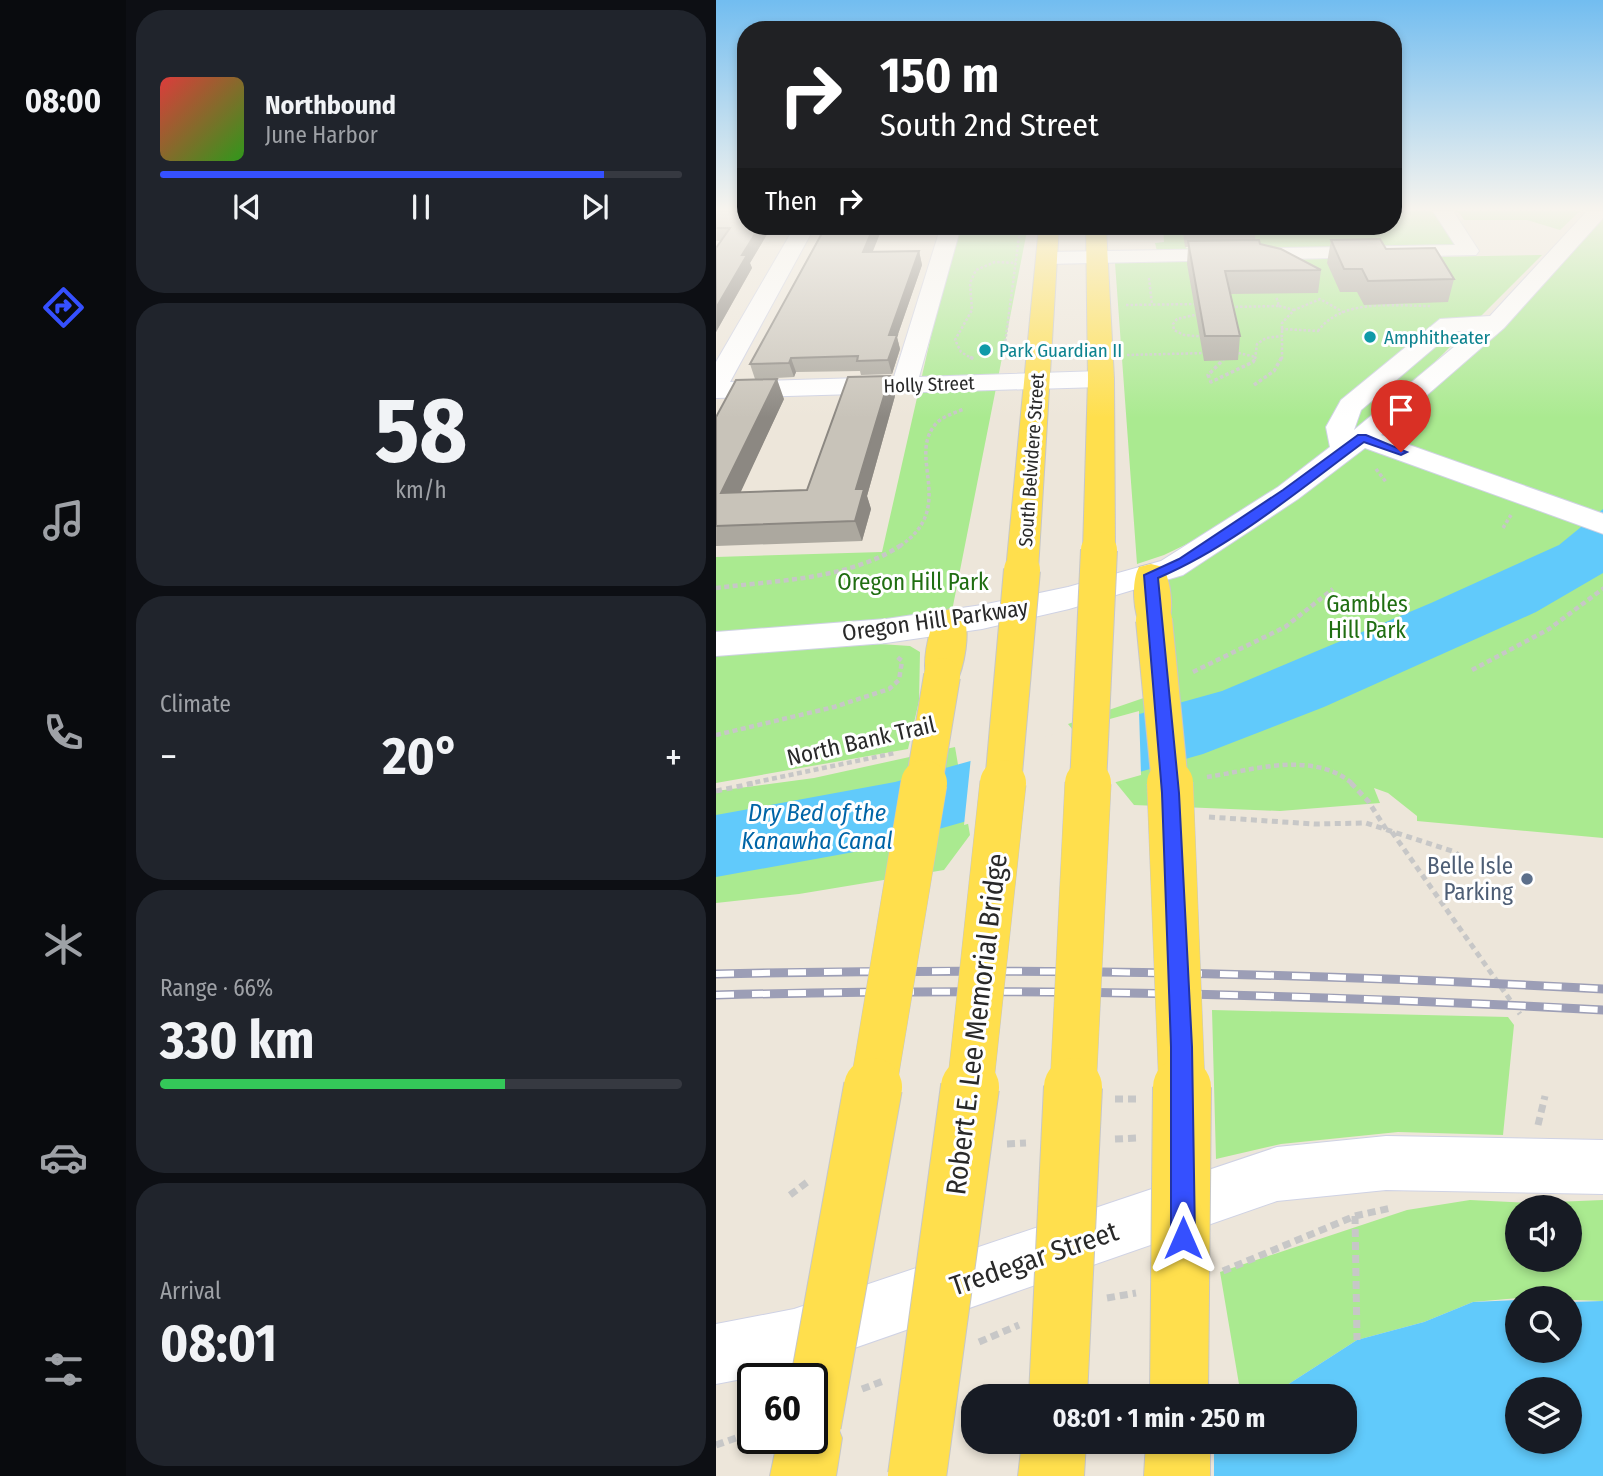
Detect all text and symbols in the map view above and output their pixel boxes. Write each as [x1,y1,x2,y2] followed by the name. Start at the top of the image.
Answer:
[880,46,999,105] text: 150 m
[765,49,856,140] icon: right
[25,82,101,120] text: 08:00
[265,90,396,121] text: Northbound
[880,106,1099,144] text: South 2nd Street
[265,121,378,149] text: June Harbor
[831,182,869,220] icon: right
[765,186,817,217] text: Then
[228,188,266,226] icon: previous
[402,188,440,226] icon: pause
[576,188,614,226] icon: next
[39,283,88,332] icon: directions
[1384,326,1491,349] place label: Amphitheater
[1362,329,1378,345] marker: Amphitheater
[999,339,1122,362] place label: Park Guardian II
[977,342,993,358] marker: Park Guardian II
[883,371,976,398] street label: Holly Street
[1014,372,1049,548] street label: South Belvidere Street
[375,376,467,485] text: 58
[1371,380,1431,452] pin
[1382,391,1420,429] icon: arrive
[395,476,447,504] text: km/h
[39,496,88,545] icon: music
[837,568,989,596] park label: Oregon Hill Park
[1326,590,1408,644] park label: Gambles Hill Park
[840,593,1030,647] street label: Oregon Hill Parkway
[160,690,231,718] text: Climate
[39,708,88,757] icon: phone
[784,710,938,772] street label: North Bank Trail
[383,725,459,788] text: 20°
[160,734,177,780] text: −
[665,734,682,780] text: +
[741,799,893,855] water label: Dry Bed of the Kanawha Canal
[939,852,1014,1197] street label: Robert E. Lee Memorial Bridge
[1427,852,1513,906] place label: Belle Isle Parking
[1519,871,1535,887] marker: Belle Isle Parking
[39,920,88,969] icon: climate
[160,974,273,1002] text: Range · 66%
[160,1009,315,1072] text: 330 km
[39,1133,88,1182] icon: car
[1505,1195,1582,1454] map controls
[1505,1195,1582,1272] button: sound
[1146,1201,1220,1275] position arrow
[946,1214,1123,1303] street label: Tredegar Street
[160,1277,221,1305] text: Arrival
[1505,1286,1582,1363] button: search
[160,1312,277,1375] text: 08:01
[39,1345,88,1394] icon: filters
[737,1363,828,1454] speed limit sign: 60
[1505,1377,1582,1454] button: layers
[1053,1403,1265,1434] text: 08:01 · 1 min · 250 m

